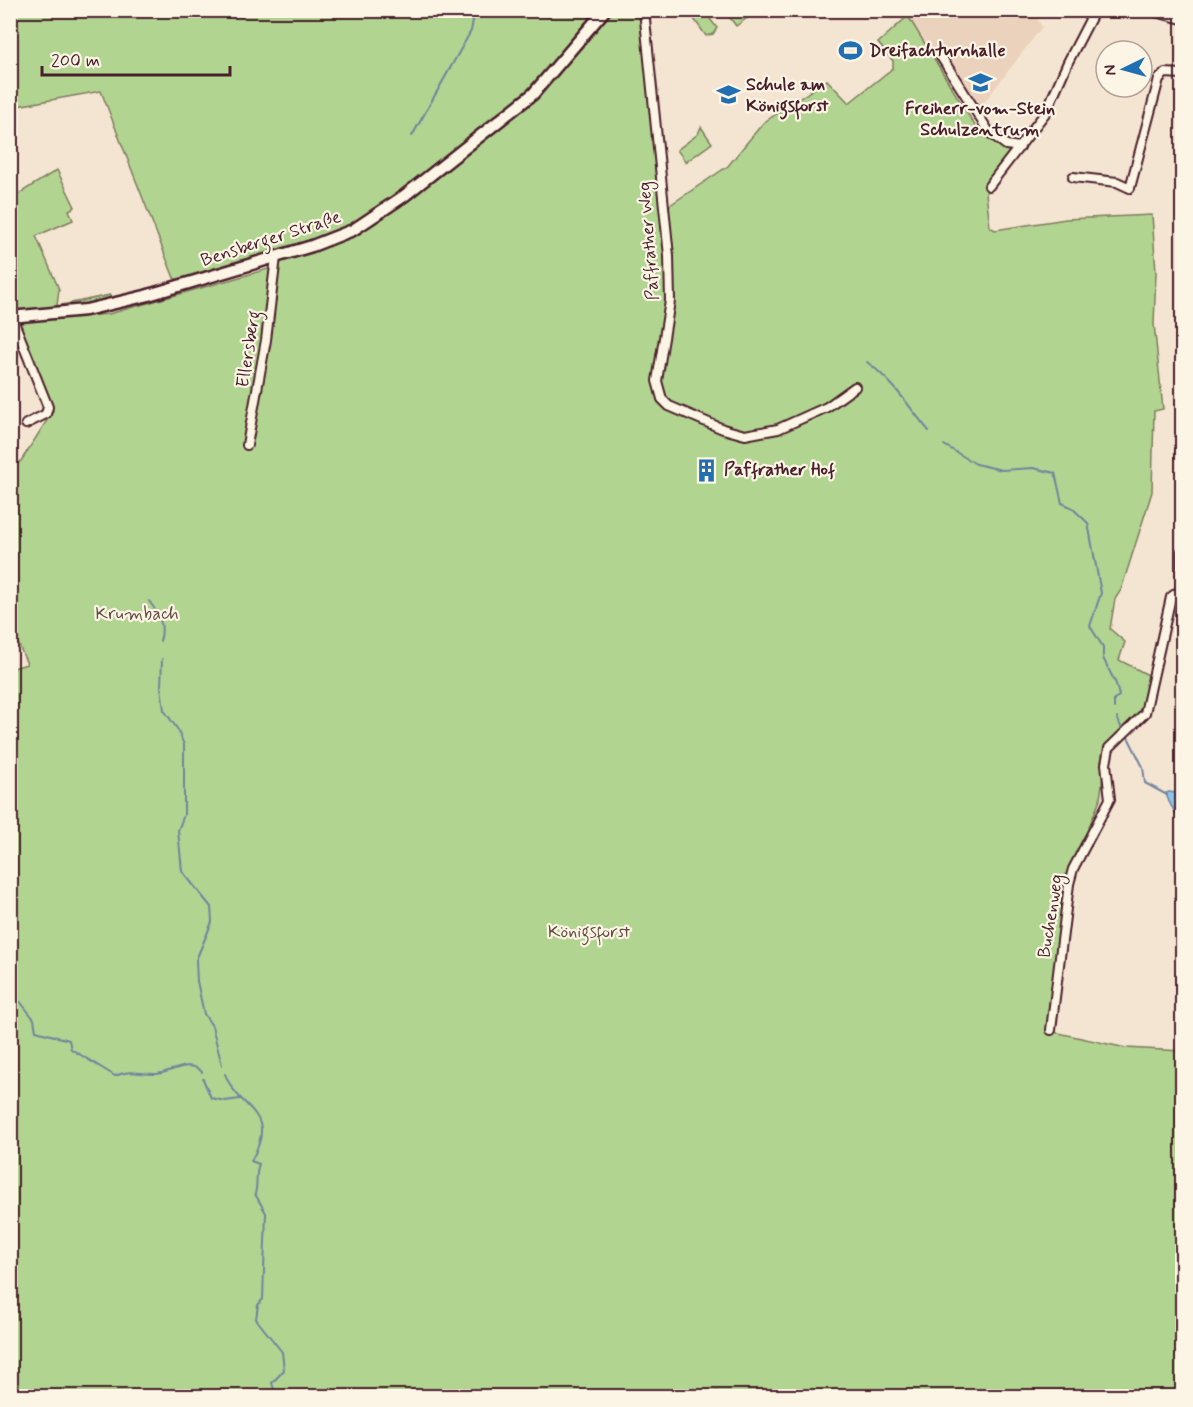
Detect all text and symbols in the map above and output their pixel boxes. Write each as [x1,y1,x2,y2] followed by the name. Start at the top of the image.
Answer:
[838,38,864,64] sports icon: Dreifachturnhalle
[42,39,230,77] scale bar
[869,39,1006,63] place label: Dreifachturnhalle
[1094,39,1154,99] north arrow
[51,49,100,73] text: 200 m
[1100,64,1121,76] text: N
[967,70,993,96] school or university icon: Freiherr-vom-Stein Schulzentrum
[746,73,829,120] place label: Schule am Königsforst
[715,82,741,108] school or university icon: Schule am Königsforst
[905,97,1055,142] place label: Freiherr-vom-Stein Schulzentrum
[633,181,666,301] street label: Paffrather Weg
[198,205,345,275] street label: Bensberger Straße
[231,309,269,390] street label: Ellersberg
[693,457,719,483] building icon: Paffrather Hof
[724,458,835,482] place label: Paffrather Hof
[95,602,179,626] park label: Krumbach
[1033,873,1070,960] street label: Buchenweg
[548,920,631,946] park label: Königsforst

